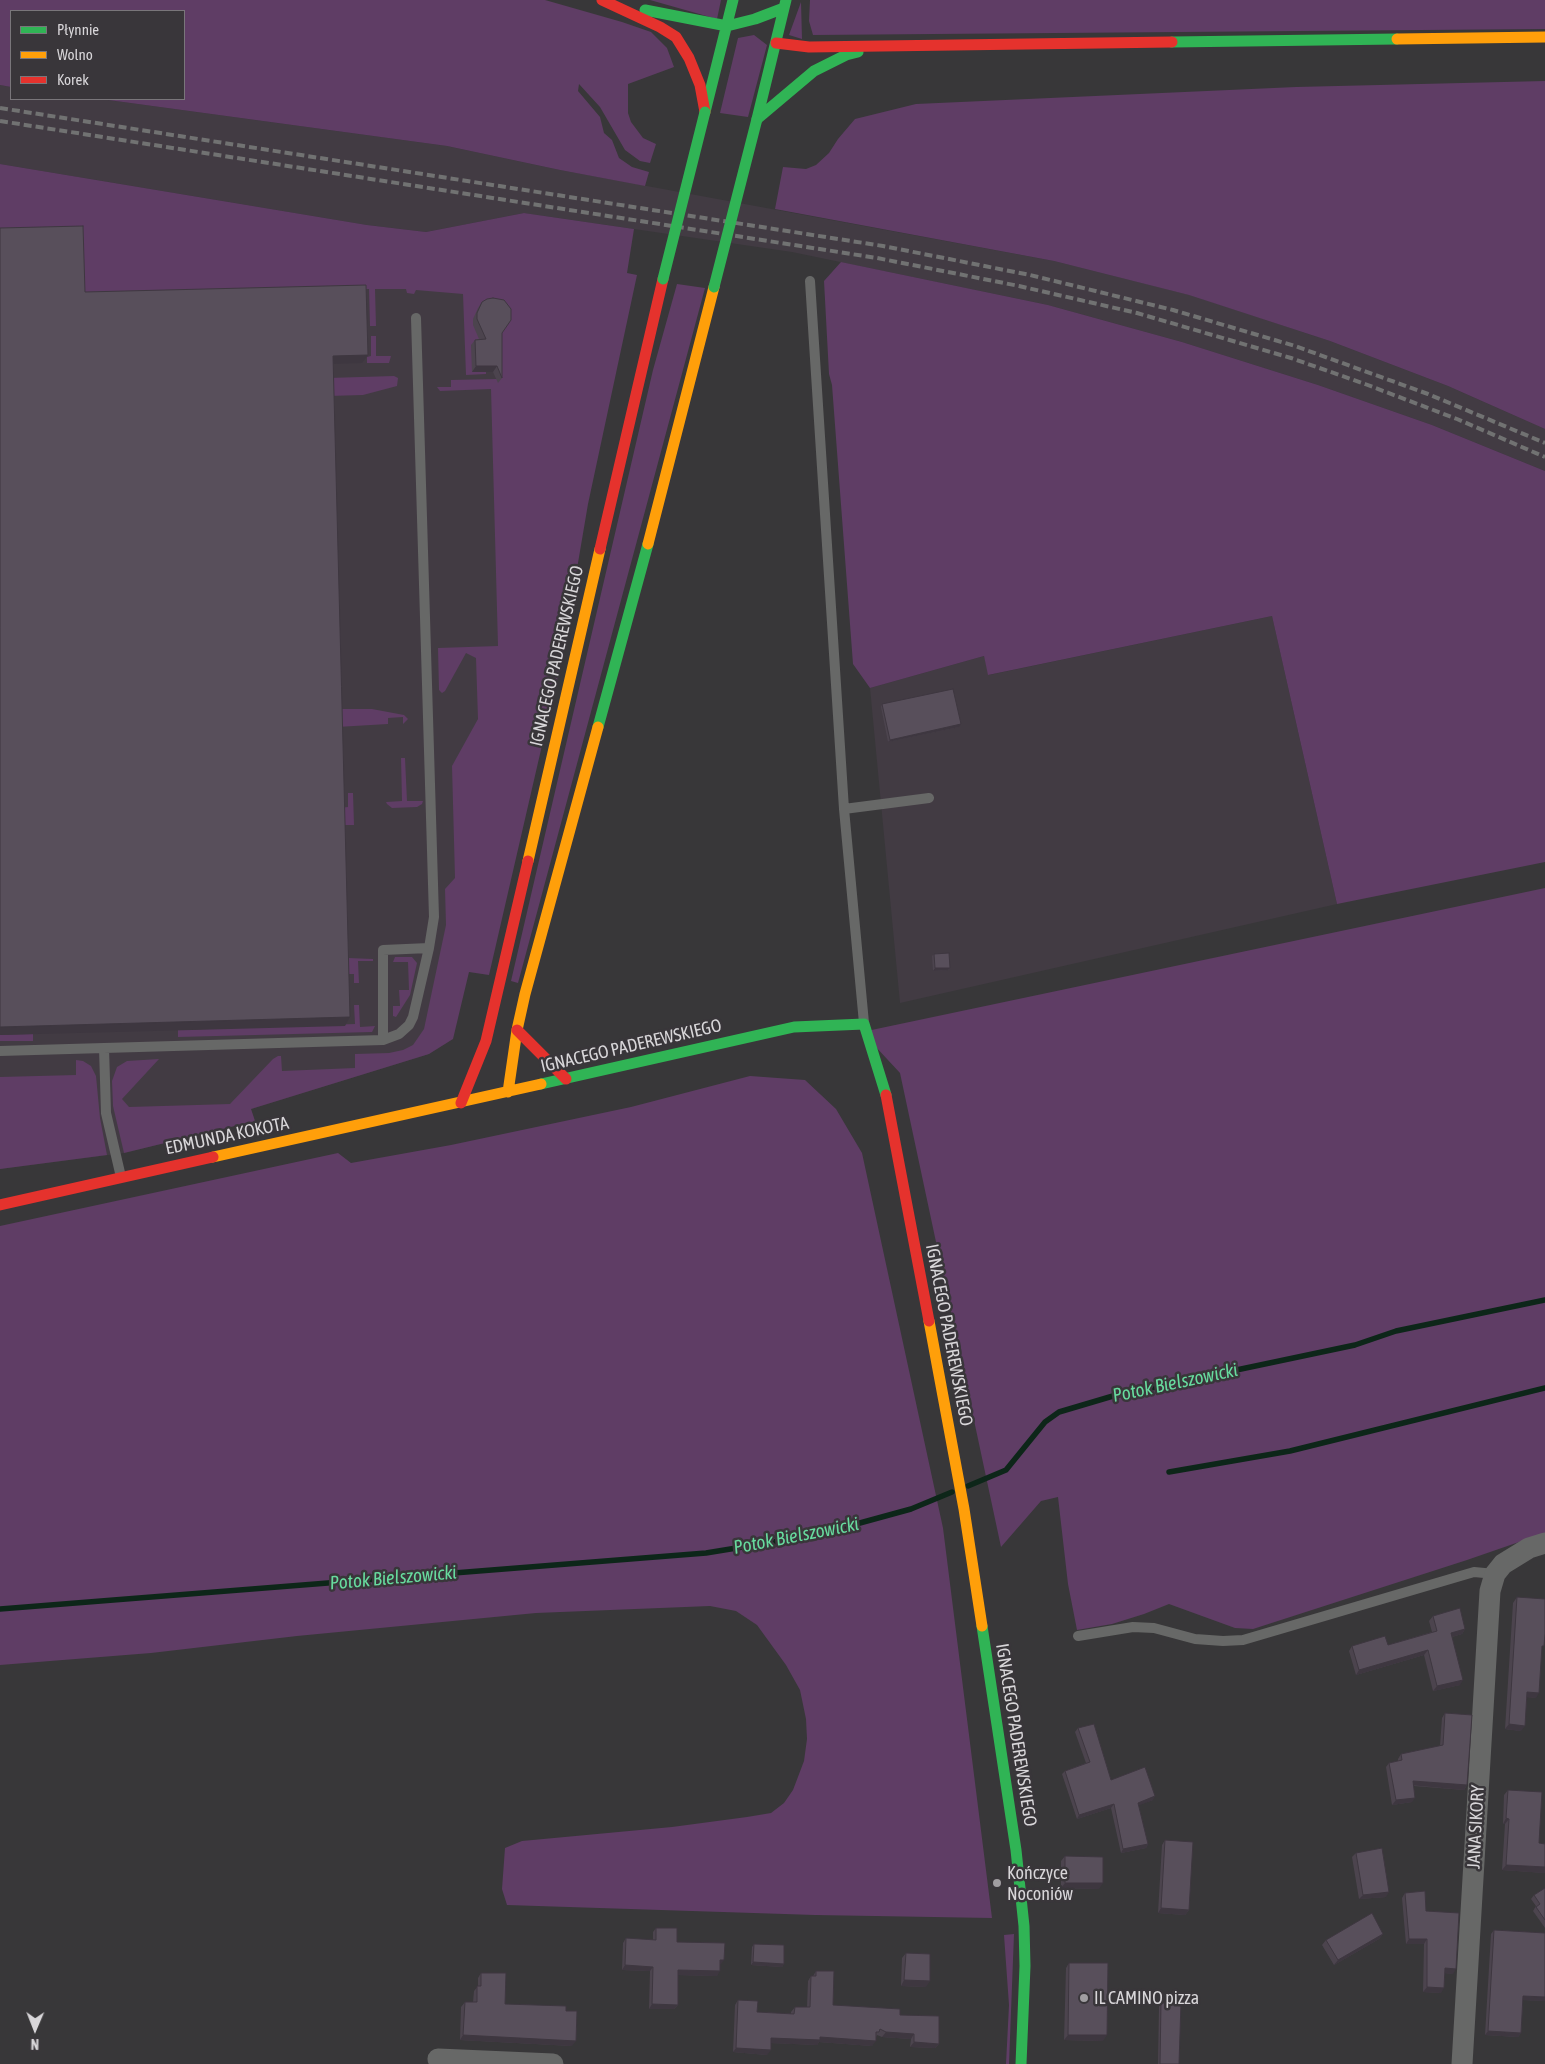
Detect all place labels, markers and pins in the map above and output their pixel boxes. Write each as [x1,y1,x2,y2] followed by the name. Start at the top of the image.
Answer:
[1007,1862,1073,1905] place label: Kończyce Noconiów
[991,1877,1003,1889] marker: Kończyce Noconiów
[1094,1987,1199,2009] place label: IL CAMINO pizza
[1078,1992,1090,2004] marker: IL CAMINO pizza

